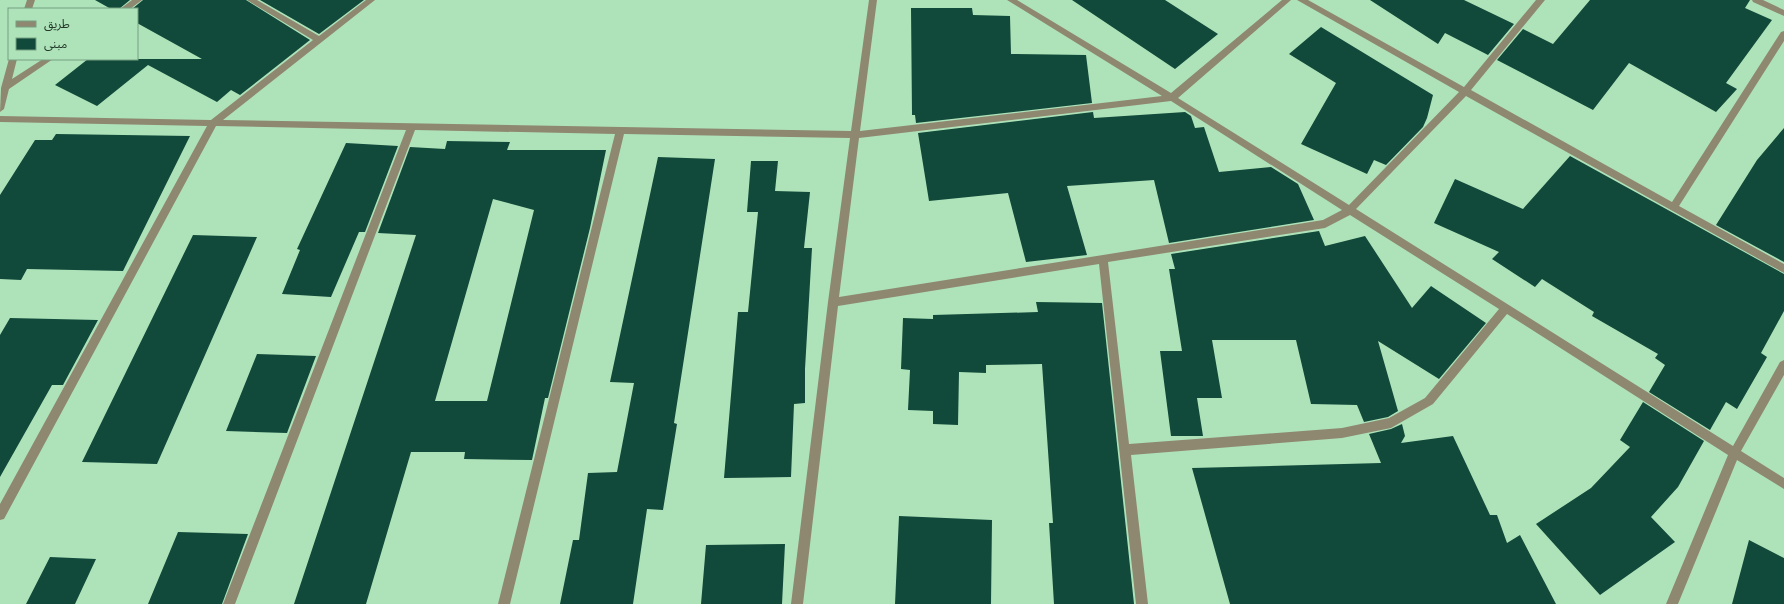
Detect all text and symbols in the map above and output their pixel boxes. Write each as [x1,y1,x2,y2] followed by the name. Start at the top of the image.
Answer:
[8,8,138,60] legend
[44,17,70,32] text: طريق
[44,37,67,51] text: مبنى

